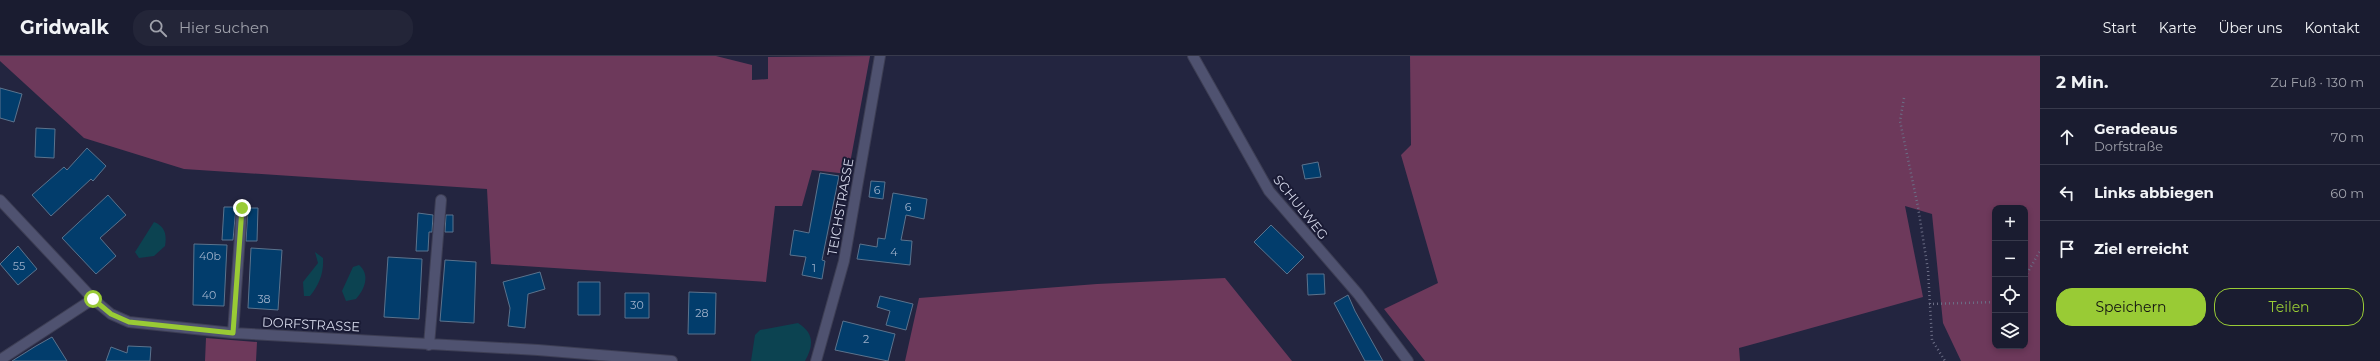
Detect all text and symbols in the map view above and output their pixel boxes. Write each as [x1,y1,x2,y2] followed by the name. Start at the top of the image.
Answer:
[133,10,413,46] search box
[20,16,109,39] text: Gridwalk
[147,17,169,39] icon: search
[179,18,269,37] text: Hier suchen
[2103,19,2137,37] text: Start
[2159,19,2196,37] text: Karte
[2218,19,2282,37] text: Über uns
[2304,19,2360,37] text: Kontakt
[2056,72,2108,92] text: 2 Min.
[2270,74,2364,90] text: Zu Fuß · 130 m
[2094,119,2177,138] text: Geradeaus
[2056,126,2078,148] icon: ahead
[2331,129,2364,145] text: 70 m
[2094,138,2163,154] text: Dorfstraße
[824,157,856,257] street label: TEICHSTRASSE
[1270,172,1332,242] street label: SCHULWEG
[2056,182,2078,204] icon: left
[874,183,881,197] house number: 6
[2094,183,2214,202] text: Links abbiegen
[2330,185,2364,201] text: 60 m
[233,199,251,217] route end
[905,200,912,214] house number: 6
[1992,205,2028,349] map controls
[1992,205,2028,241] button: +
[2056,238,2078,260] icon: arrive
[2094,239,2189,258] text: Ziel erreicht
[1992,241,2028,277] button: −
[890,245,898,259] house number: 4
[199,249,221,263] house number: 40b
[13,259,25,273] house number: 55
[812,261,816,275] house number: 1
[1992,277,2028,313] button: locate
[202,288,216,302] house number: 40
[2056,288,2206,326] button: Speichern
[2214,288,2364,326] button: Teilen
[84,290,102,308] route start
[257,292,271,306] house number: 38
[630,298,644,312] house number: 30
[695,306,709,320] house number: 28
[262,313,360,335] street label: DORFSTRASSE
[1992,313,2028,349] button: layers
[863,332,869,346] house number: 2

